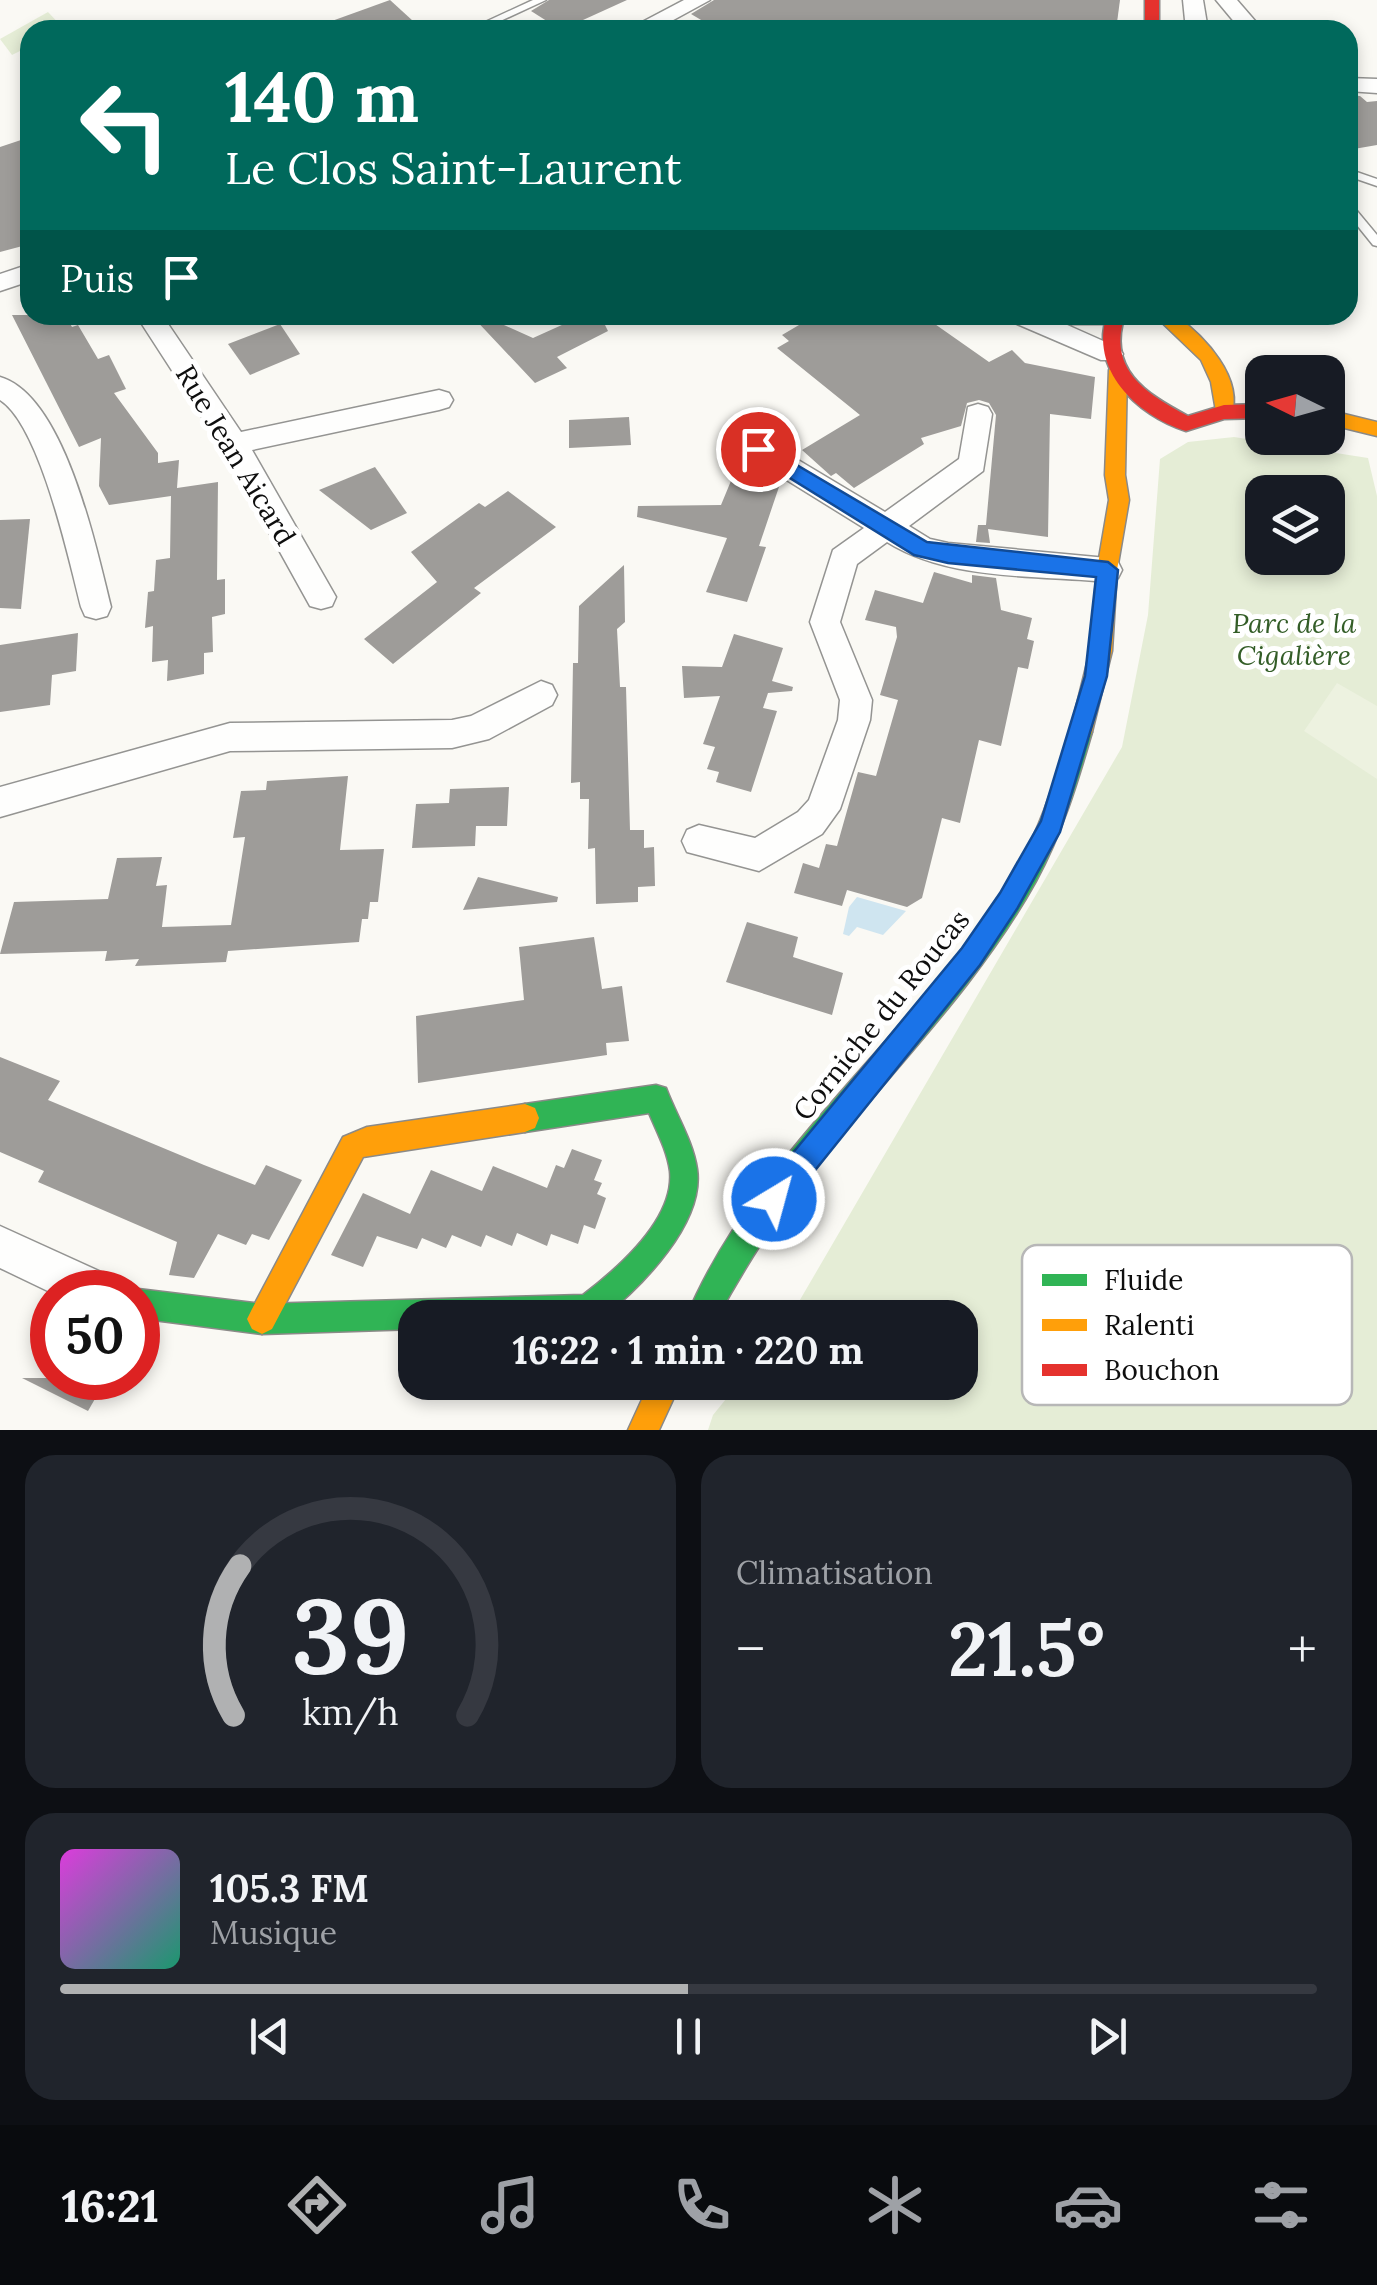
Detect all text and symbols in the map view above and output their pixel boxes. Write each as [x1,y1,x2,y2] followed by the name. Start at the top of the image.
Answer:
[225,52,419,141] text: 140 m
[60,60,190,190] icon: left
[225,139,682,196] text: Le Clos Saint-Laurent
[154,250,209,305] icon: arrive
[60,254,134,302] text: Puis
[1245,355,1345,455] north arrow
[1245,355,1345,575] map controls
[168,358,304,552] street label: Rue Jean Aicard
[716,407,801,492] pin
[731,422,786,477] icon: arrive
[1245,475,1345,575] button: layers
[1232,605,1357,673] park label: Parc de la Cigalière
[785,902,977,1128] street label: Corniche du Roucas
[722,1147,826,1251] position arrow
[1022,1245,1352,1405] legend
[1104,1262,1183,1298] text: Fluide
[30,1270,160,1400] speed limit sign: 50
[1104,1307,1194,1343] text: Ralenti
[512,1326,864,1374] text: 16:22 · 1 min · 220 m
[1104,1352,1220,1388] text: Bouchon
[736,1552,933,1593] text: Climatisation
[291,1568,410,1701] text: 39
[948,1601,1105,1697] text: 21.5°
[736,1614,765,1684] text: −
[1288,1614,1317,1684] text: +
[302,1689,399,1735] text: km/h
[210,1864,369,1912] text: 105.3 FM
[210,1912,337,1953] text: Musique
[242,2009,297,2064] icon: previous
[661,2009,716,2064] icon: pause
[1080,2009,1135,2064] icon: next
[282,2170,352,2240] icon: directions
[475,2170,545,2240] icon: music
[667,2170,737,2240] icon: phone
[860,2170,930,2240] icon: climate
[1053,2170,1123,2240] icon: car
[1246,2170,1316,2240] icon: filters
[61,2177,159,2234] text: 16:21

